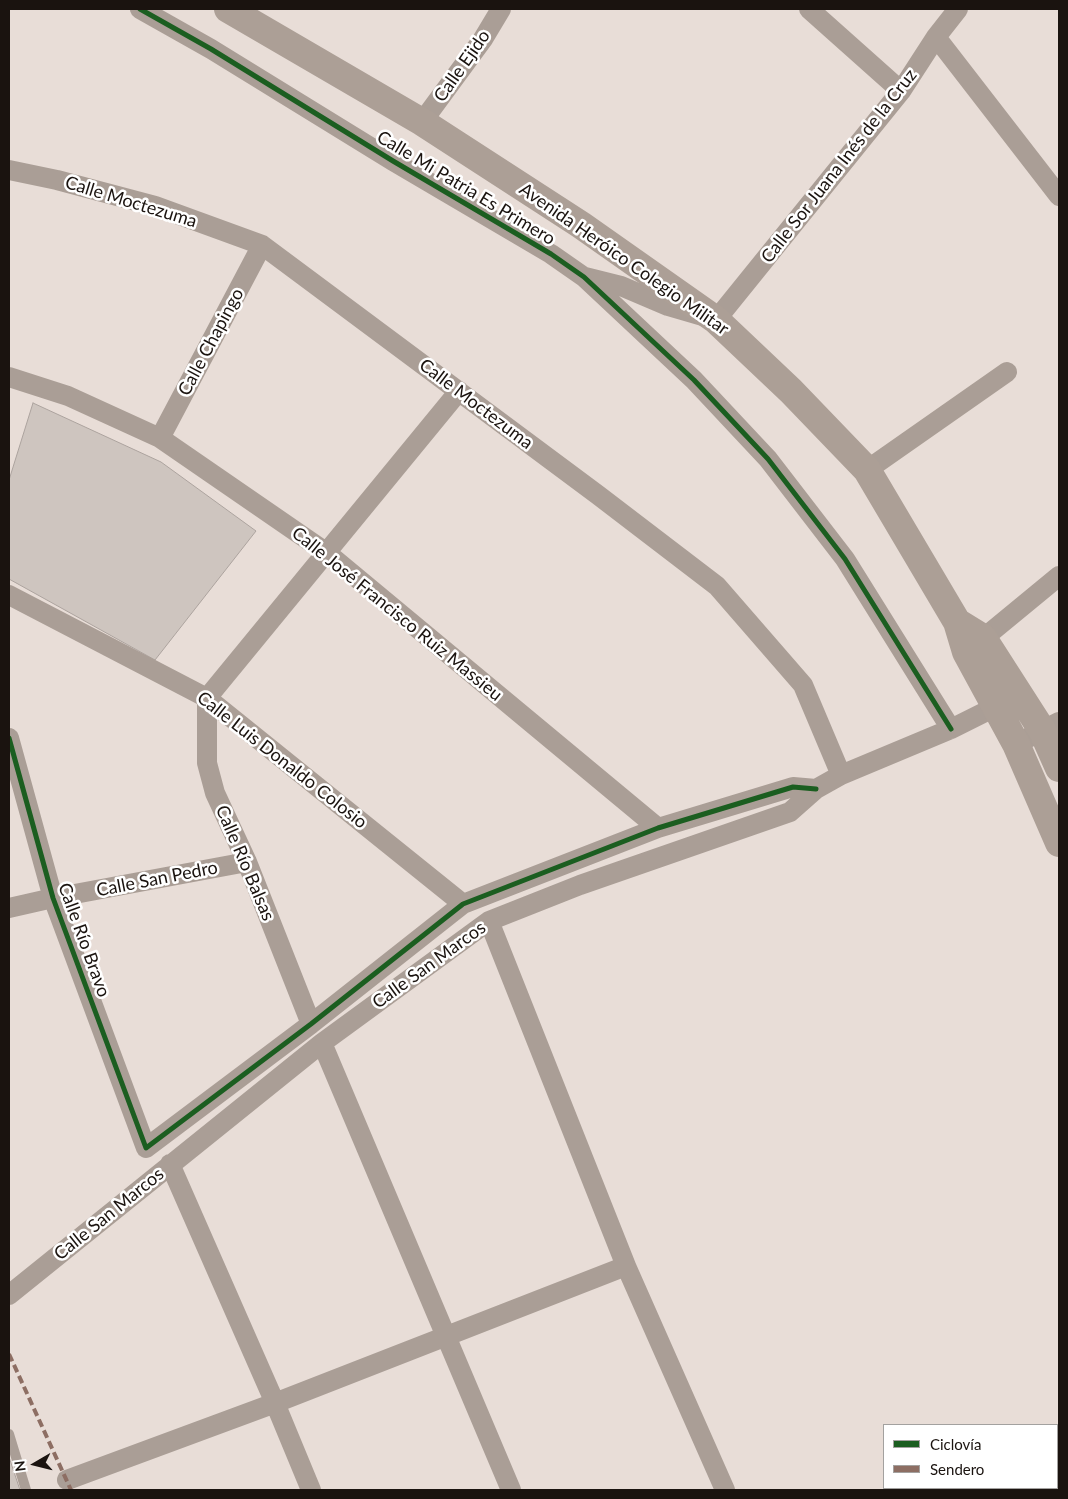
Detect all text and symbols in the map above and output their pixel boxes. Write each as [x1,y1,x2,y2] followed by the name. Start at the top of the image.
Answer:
[429,26,495,106] street label: Calle Ejido
[757,65,921,267] street label: Calle Sor Juana Inés de la Cruz
[373,126,559,250] street label: Calle Mi Patria Es Primero
[63,172,199,232] street label: Calle Moctezuma
[515,178,733,340] street label: Avenida Heróico Colegio Militar
[174,285,248,399] street label: Calle Chapingo
[415,354,537,454] street label: Calle Moctezuma
[287,522,507,706] street label: Calle José Francisco Ruiz Massieu
[193,687,371,833] street label: Calle Luis Donaldo Colosio
[211,802,279,924] street label: Calle Río Balsas
[95,857,219,901] street label: Calle San Pedro
[53,880,115,1000] street label: Calle Río Bravo
[368,917,490,1013] street label: Calle San Marcos
[50,1163,168,1265] street label: Calle San Marcos
[883,1424,1058,1489] legend
[930,1435,981,1453] text: Ciclovía
[10,1439,60,1489] north arrow
[10,1460,29,1473] text: N
[930,1460,984,1478] text: Sendero

